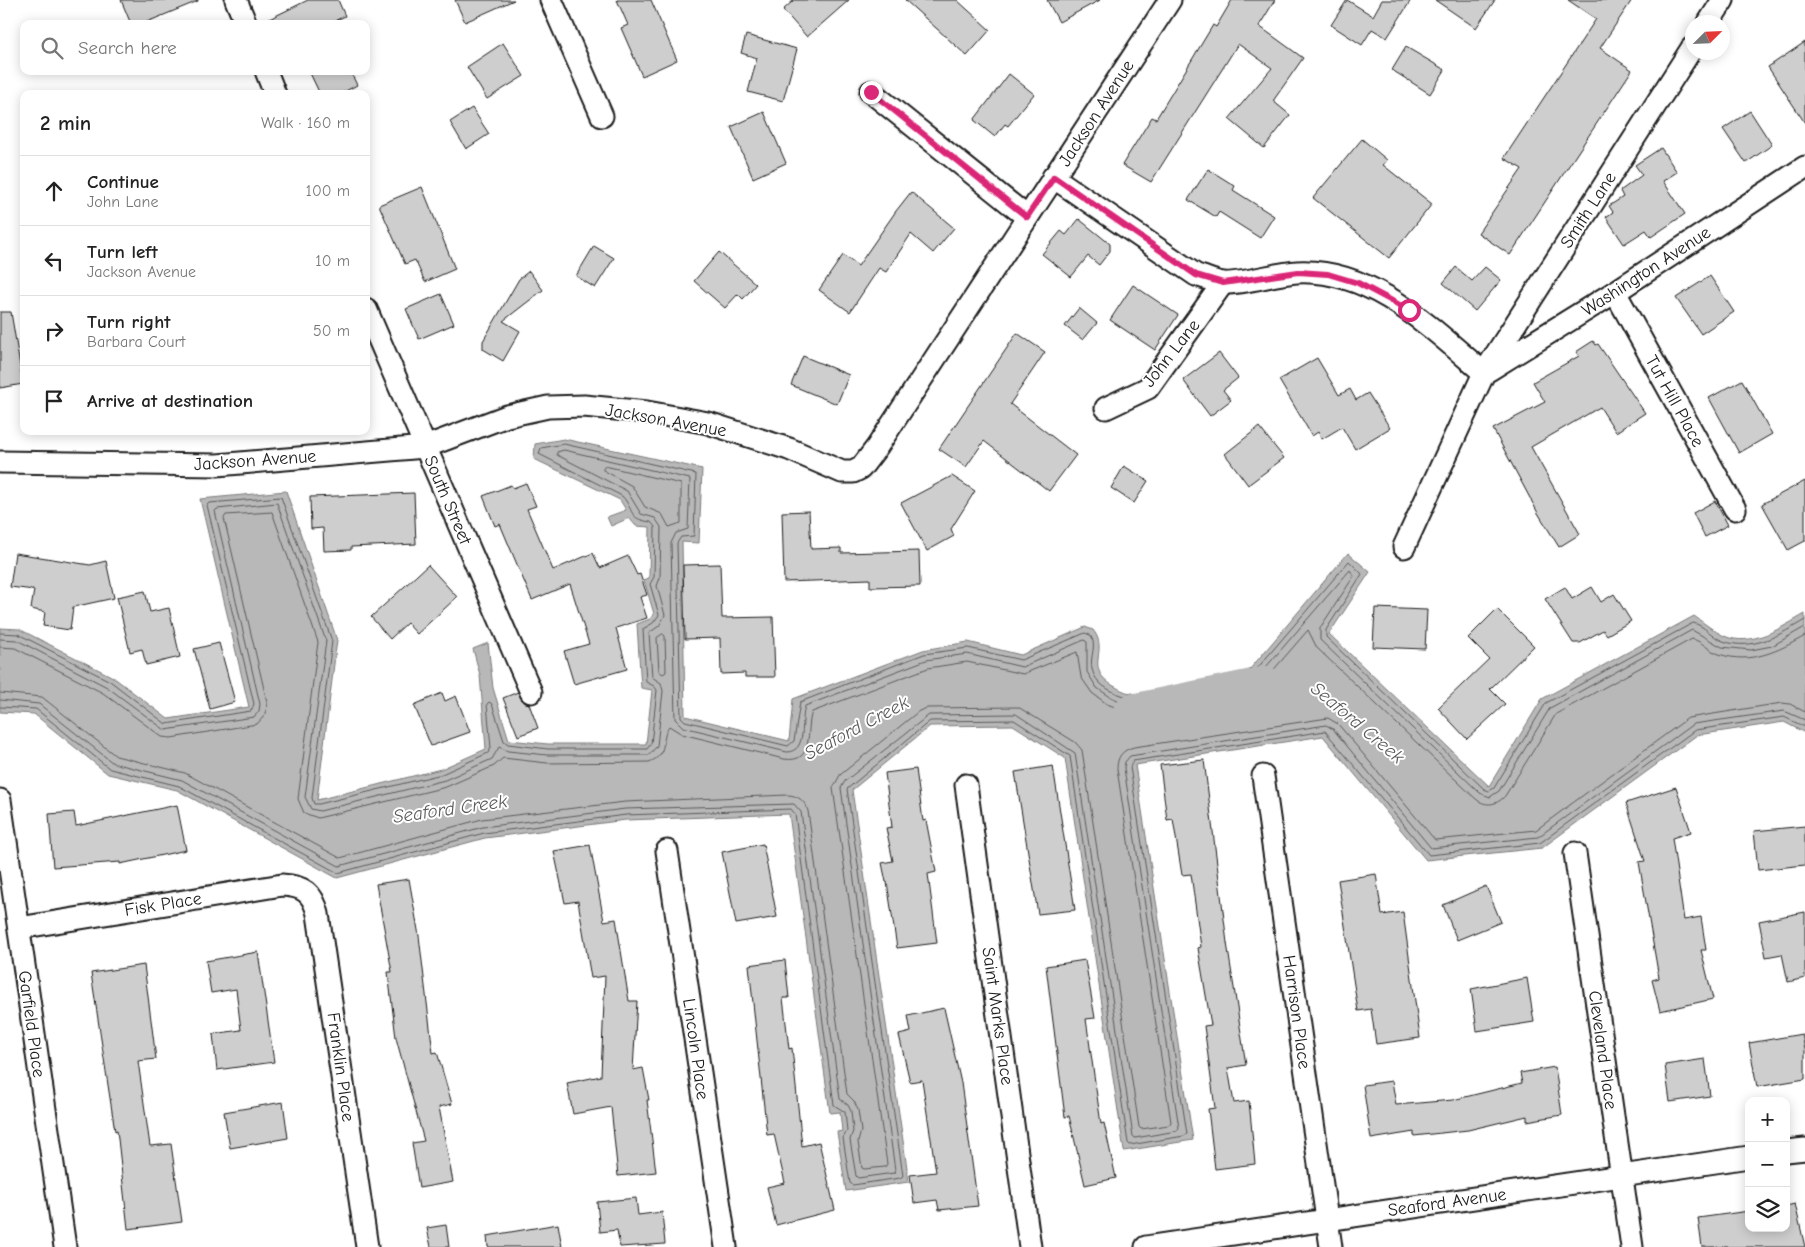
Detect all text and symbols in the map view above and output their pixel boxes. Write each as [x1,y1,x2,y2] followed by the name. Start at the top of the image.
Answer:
[1685,15,1730,60] north arrow
[20,20,370,75] search box
[38,34,66,62] icon: search
[78,37,177,59] text: Search here
[1054,56,1139,170] street label: Jackson Avenue
[860,81,883,104] route end
[40,111,91,135] text: 2 min
[261,114,350,132] text: Walk · 160 m
[1556,168,1621,252] street label: Smith Lane
[87,171,159,193] text: Continue
[40,177,68,205] icon: ahead
[306,182,350,200] text: 100 m
[87,193,158,211] text: John Lane
[1578,222,1715,321] street label: Washington Avenue
[87,241,158,263] text: Turn left
[40,247,68,275] icon: left
[315,252,350,270] text: 10 m
[87,263,196,281] text: Jackson Avenue
[1398,299,1421,322] route start
[87,311,171,333] text: Turn right
[1138,315,1204,391] street label: John Lane
[40,317,68,345] icon: right
[313,322,350,340] text: 50 m
[87,333,185,351] text: Barbara Court
[1641,352,1708,451] street label: Tut Hill Place
[40,387,68,415] icon: arrive
[87,390,253,412] text: Arrive at destination
[604,400,728,441] street label: Jackson Avenue
[193,446,317,475] street label: Jackson Avenue
[419,453,476,549] street label: South Street
[1306,677,1409,769] water label: Seaford Creek
[801,691,913,765] water label: Seaford Creek
[392,790,509,828] water label: Seaford Creek
[123,888,203,921] street label: Fisk Place
[977,946,1018,1086] street label: Saint Marks Place
[1278,954,1315,1070] street label: Harrison Place
[14,969,49,1079] street label: Garfield Place
[1584,989,1621,1111] street label: Cleveland Place
[678,997,713,1101] street label: Lincoln Place
[322,1011,359,1123] street label: Franklin Place
[1745,1097,1790,1232] map controls
[1745,1097,1790,1142] button: +
[1745,1142,1790,1187] button: −
[1386,1184,1508,1221] street label: Seaford Avenue
[1745,1187,1790,1232] button: layers

